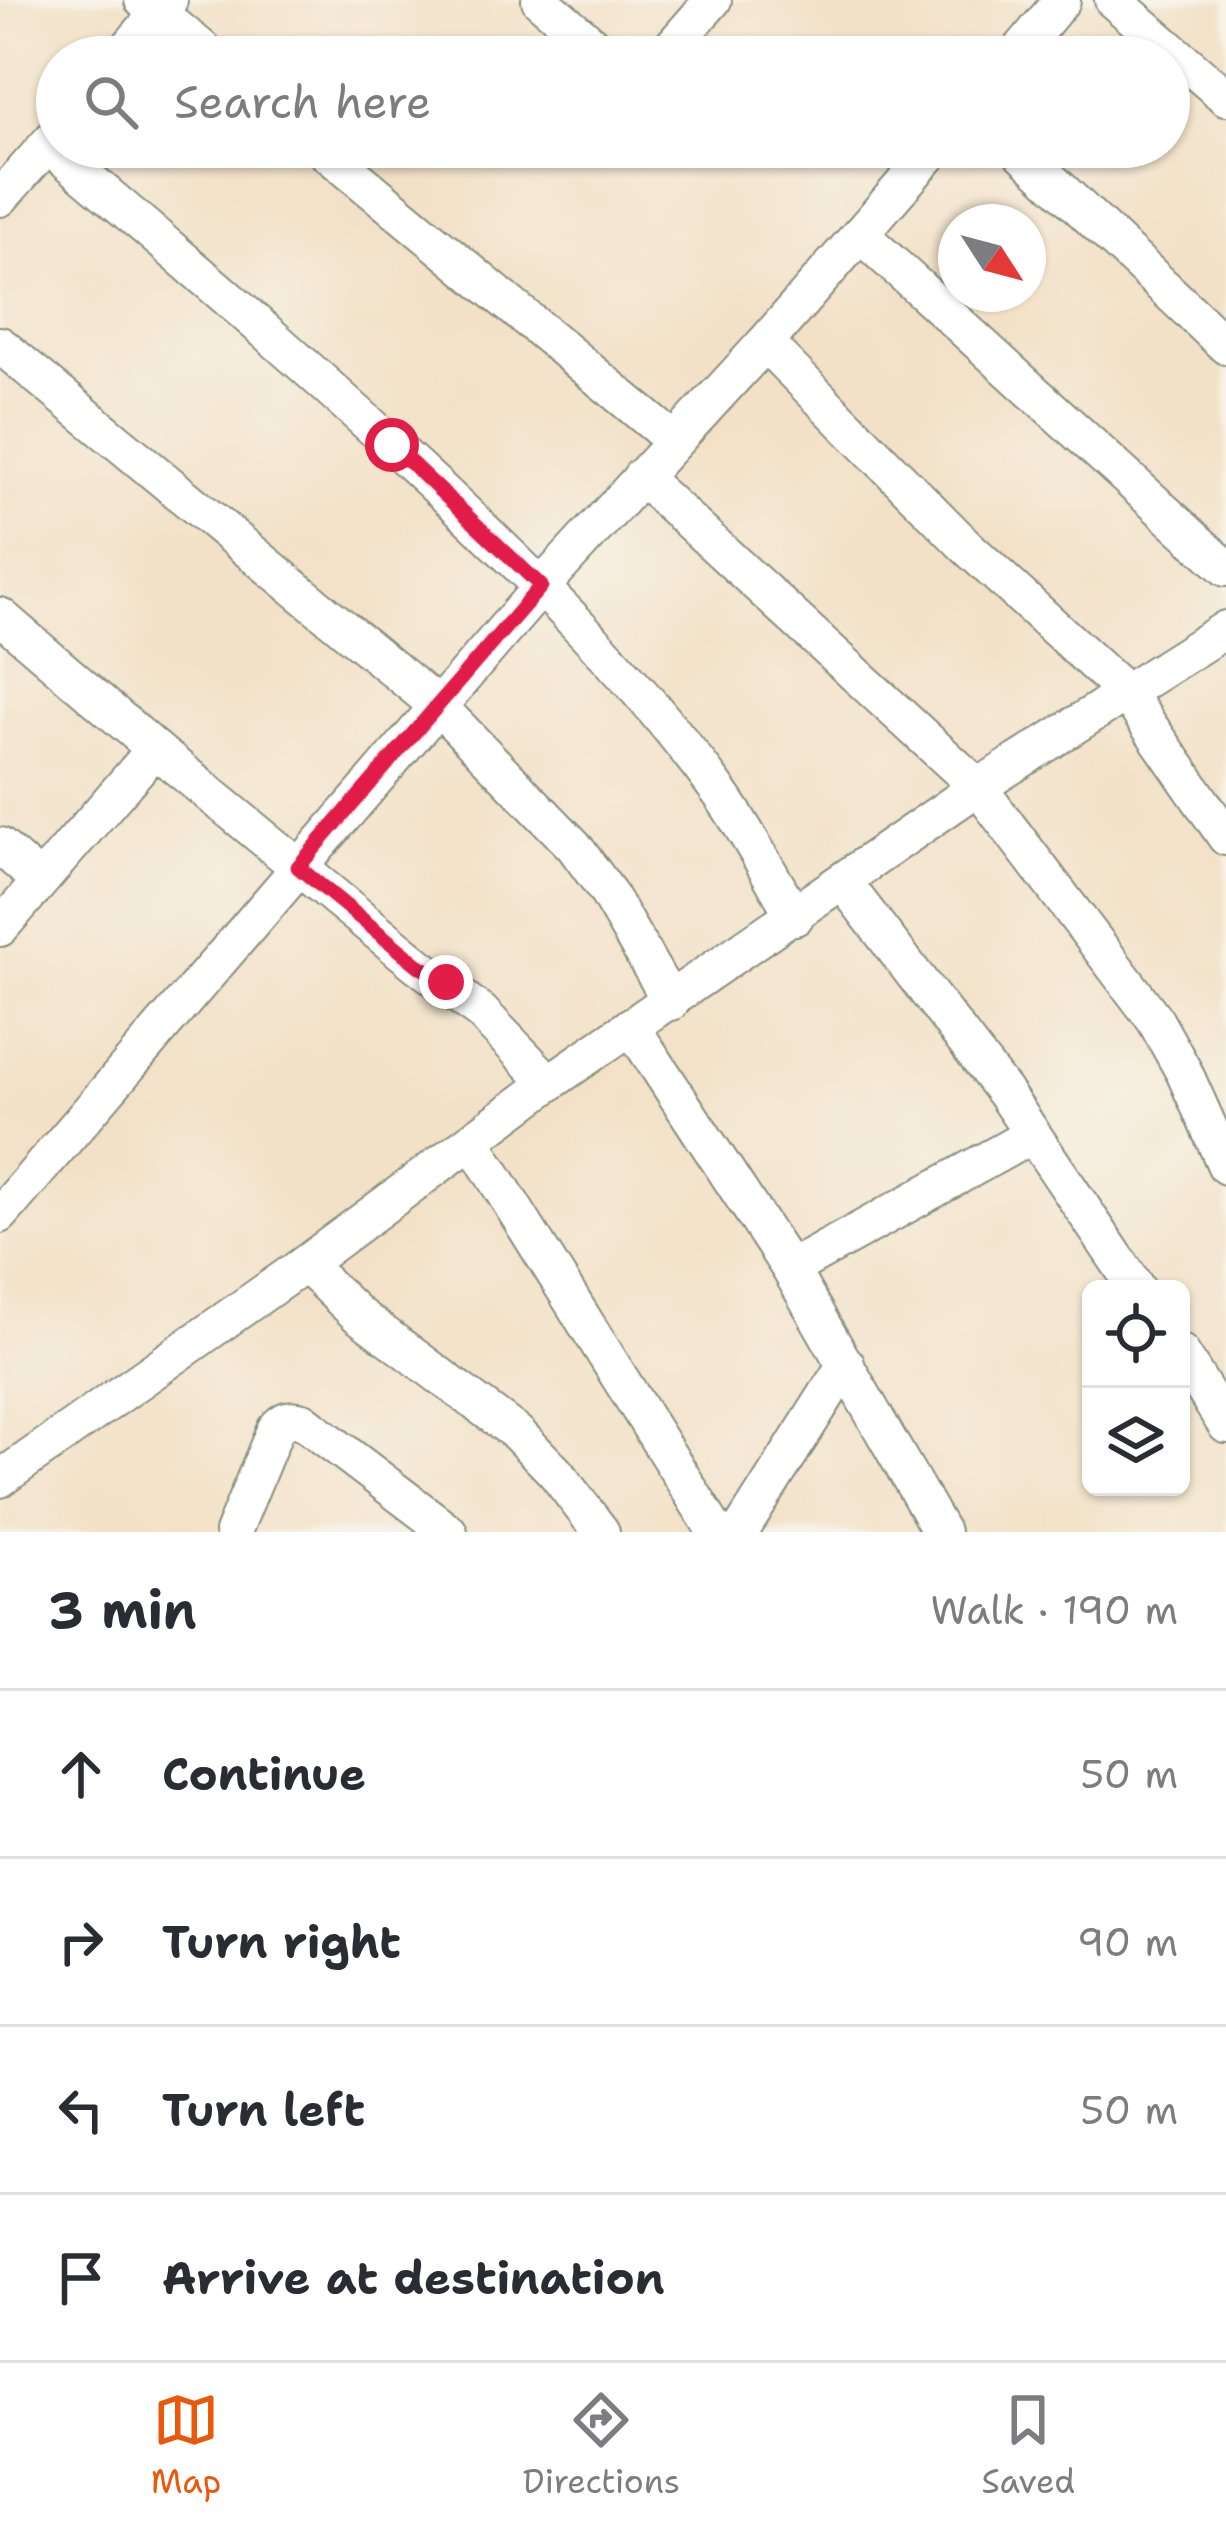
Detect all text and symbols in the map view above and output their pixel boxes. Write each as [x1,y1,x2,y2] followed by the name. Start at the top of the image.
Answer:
[36,36,1190,168] search box
[78,69,144,135] icon: search
[174,72,431,132] text: Search here
[938,204,1046,312] north arrow
[365,418,419,472] route start
[419,955,473,1009] route end
[1082,1280,1190,1496] map controls
[1082,1280,1190,1388] button: locate
[1082,1388,1190,1496] button: layers
[48,1576,197,1644] text: 3 min
[931,1584,1178,1636] text: Walk · 190 m
[48,1741,114,1807] icon: ahead
[162,1744,366,1804] text: Continue
[1080,1748,1178,1800] text: 50 m
[48,1909,114,1975] icon: right
[162,1912,401,1972] text: Turn right
[1077,1916,1178,1968] text: 90 m
[48,2077,114,2143] icon: left
[162,2080,365,2140] text: Turn left
[1080,2084,1178,2136] text: 50 m
[48,2245,114,2311] icon: arrive
[162,2248,665,2308] text: Arrive at destination
[151,2387,221,2504] tab: Map
[523,2387,680,2504] tab: Directions
[982,2387,1075,2504] tab: Saved

